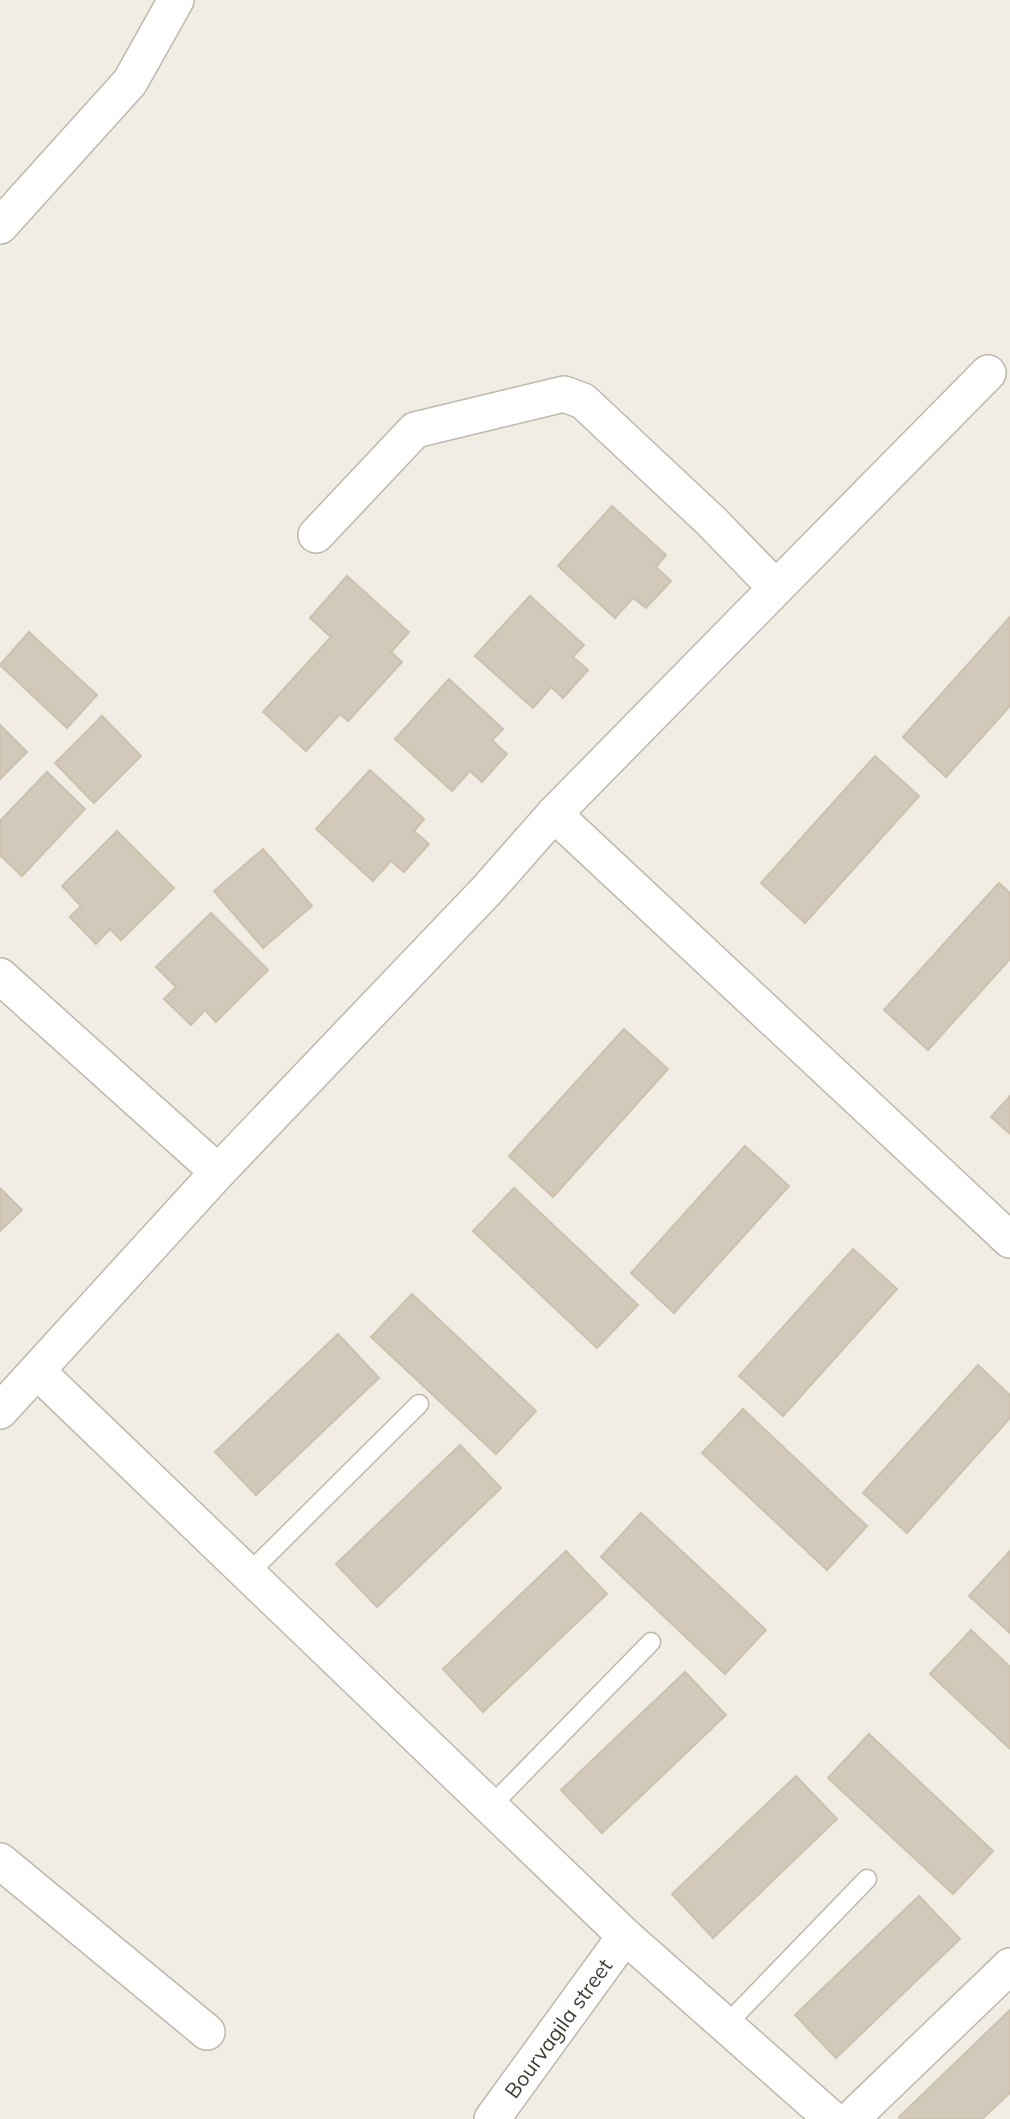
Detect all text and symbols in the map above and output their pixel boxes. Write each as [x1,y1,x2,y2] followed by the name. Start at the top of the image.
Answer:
[499,1953,617,2103] street label: Bourvagila street

